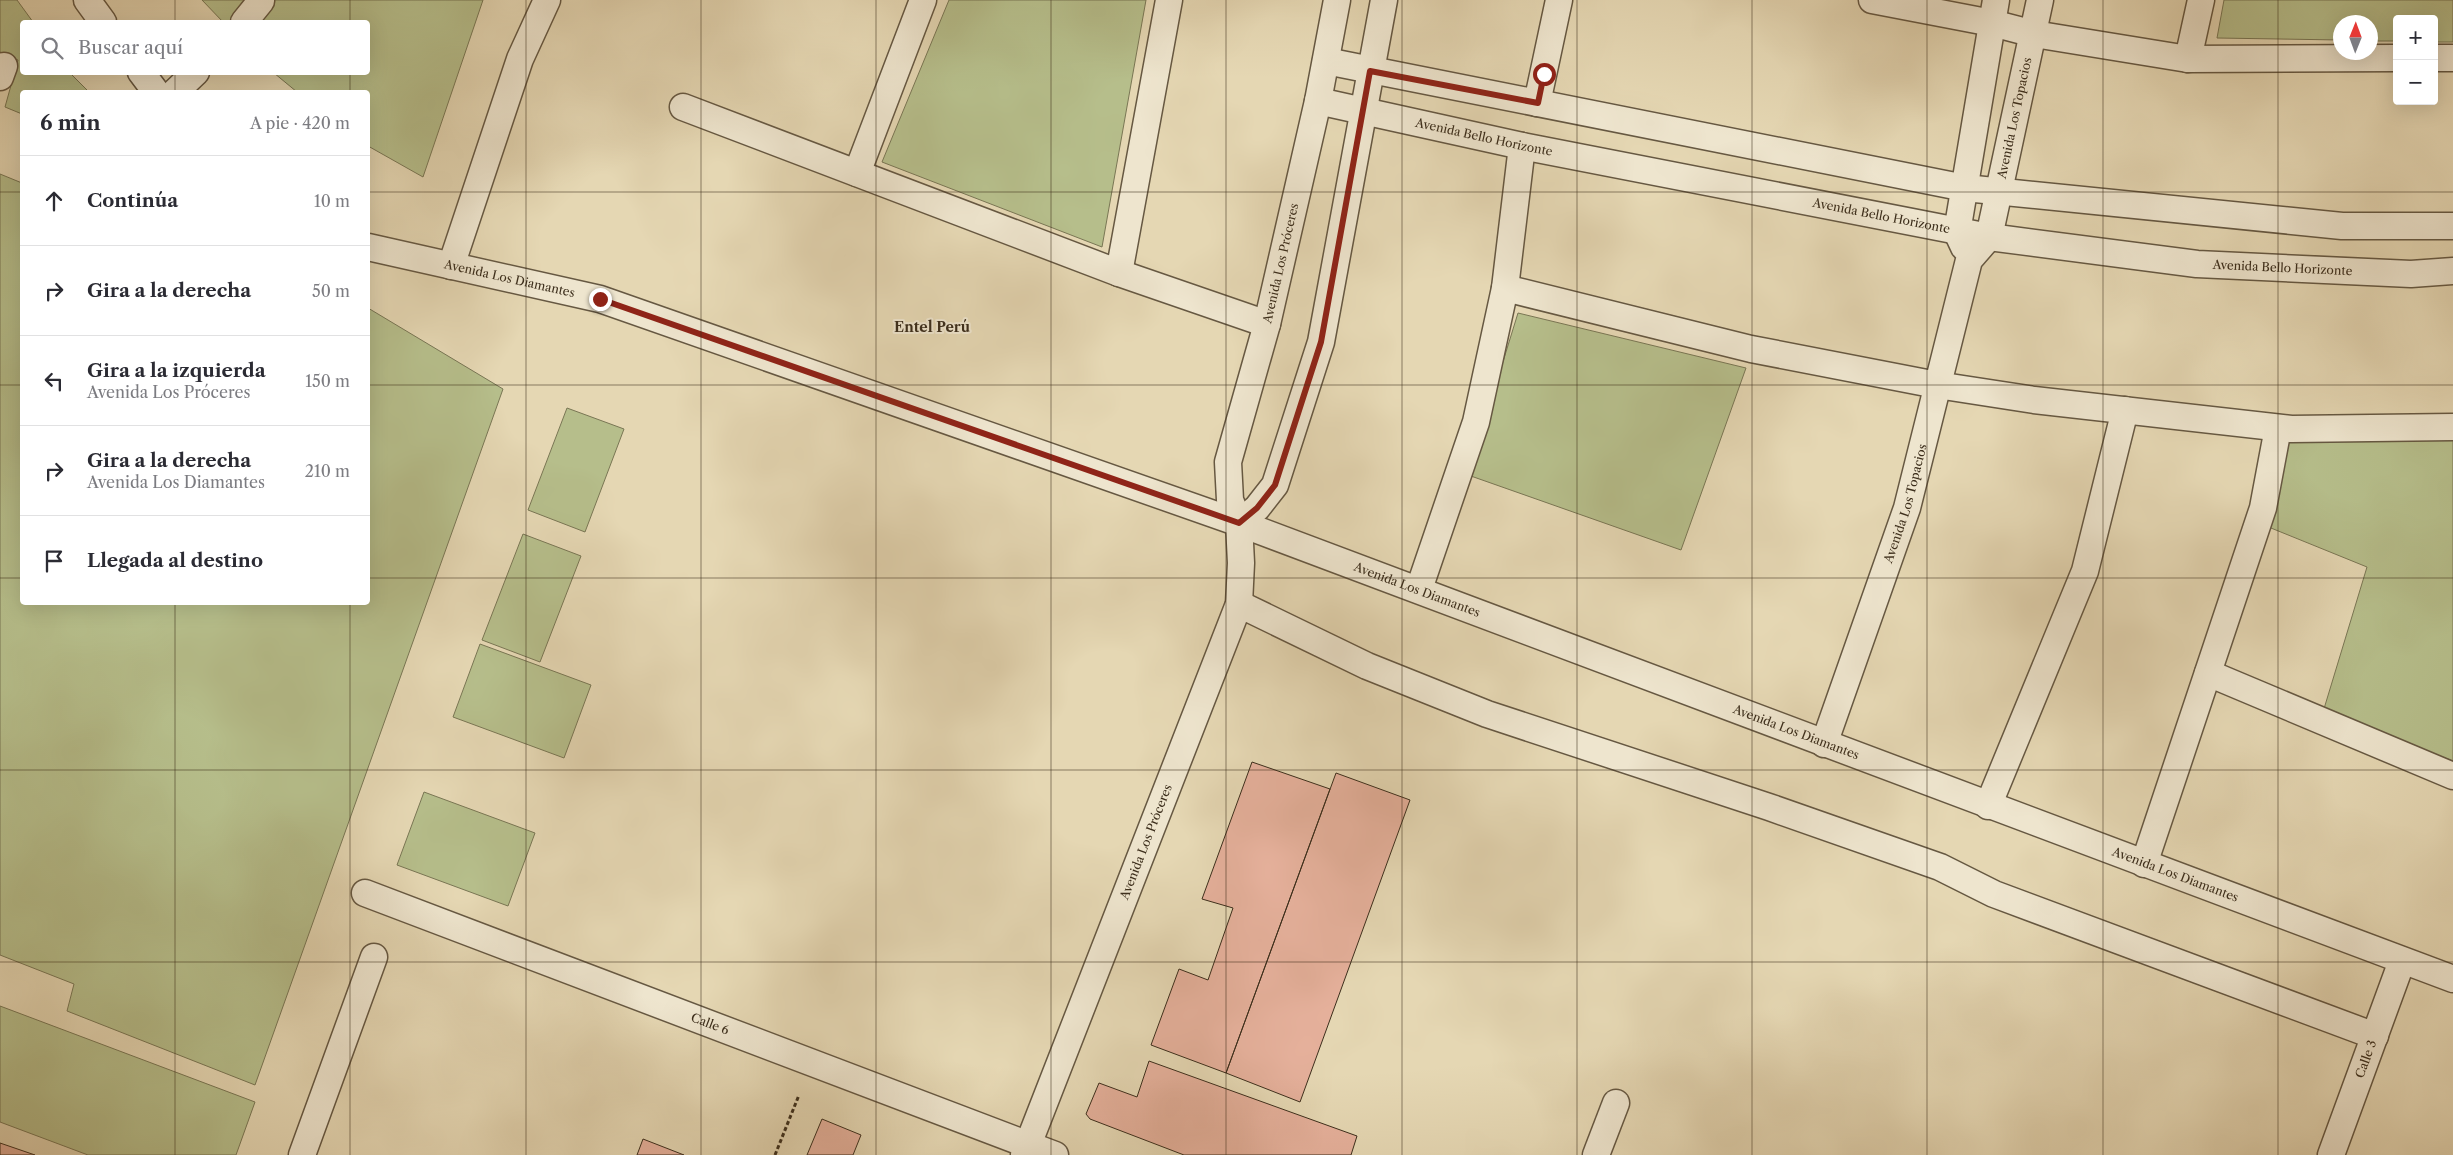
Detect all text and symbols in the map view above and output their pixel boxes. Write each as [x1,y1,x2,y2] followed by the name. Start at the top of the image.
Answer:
[2333,15,2378,60] north arrow
[2393,15,2438,105] map controls
[2393,15,2438,60] button: +
[20,20,370,75] search box
[38,34,66,62] icon: search
[78,36,183,59] text: Buscar aquí
[1994,56,2034,181] street label: Avenida Los Topacios
[2393,60,2438,105] button: −
[1533,63,1556,86] route start
[40,110,101,135] text: 6 min
[250,113,350,133] text: A pie · 420 m
[1413,115,1554,159] street label: Avenida Bello Horizonte
[40,187,68,215] icon: ahead
[87,189,178,212] text: Continúa
[314,191,350,211] text: 10 m
[1810,195,1952,236] street label: Avenida Bello Horizonte
[1259,202,1301,326] street label: Avenida Los Próceres
[442,256,576,300] street label: Avenida Los Diamantes
[2211,257,2353,278] street label: Avenida Bello Horizonte
[40,277,68,305] icon: right
[87,279,251,302] text: Gira a la derecha
[312,281,350,301] text: 50 m
[589,288,612,311] route end
[894,318,970,336] district label: Entel Perú
[87,359,266,382] text: Gira a la izquierda
[40,367,68,395] icon: left
[305,371,350,391] text: 150 m
[87,382,250,402] text: Avenida Los Próceres
[1880,442,1930,566] street label: Avenida Los Topacios
[87,449,251,472] text: Gira a la derecha
[40,457,68,485] icon: right
[305,461,350,481] text: 210 m
[87,472,265,492] text: Avenida Los Diamantes
[40,547,68,575] icon: arrive
[87,549,263,572] text: Llegada al destino
[1351,559,1482,620] street label: Avenida Los Diamantes
[1730,701,1861,762] street label: Avenida Los Diamantes
[1116,782,1175,903] street label: Avenida Los Próceres
[2109,843,2241,905] street label: Avenida Los Diamantes
[689,1009,731,1038] street label: Calle 6
[2352,1038,2379,1080] street label: Calle 3

